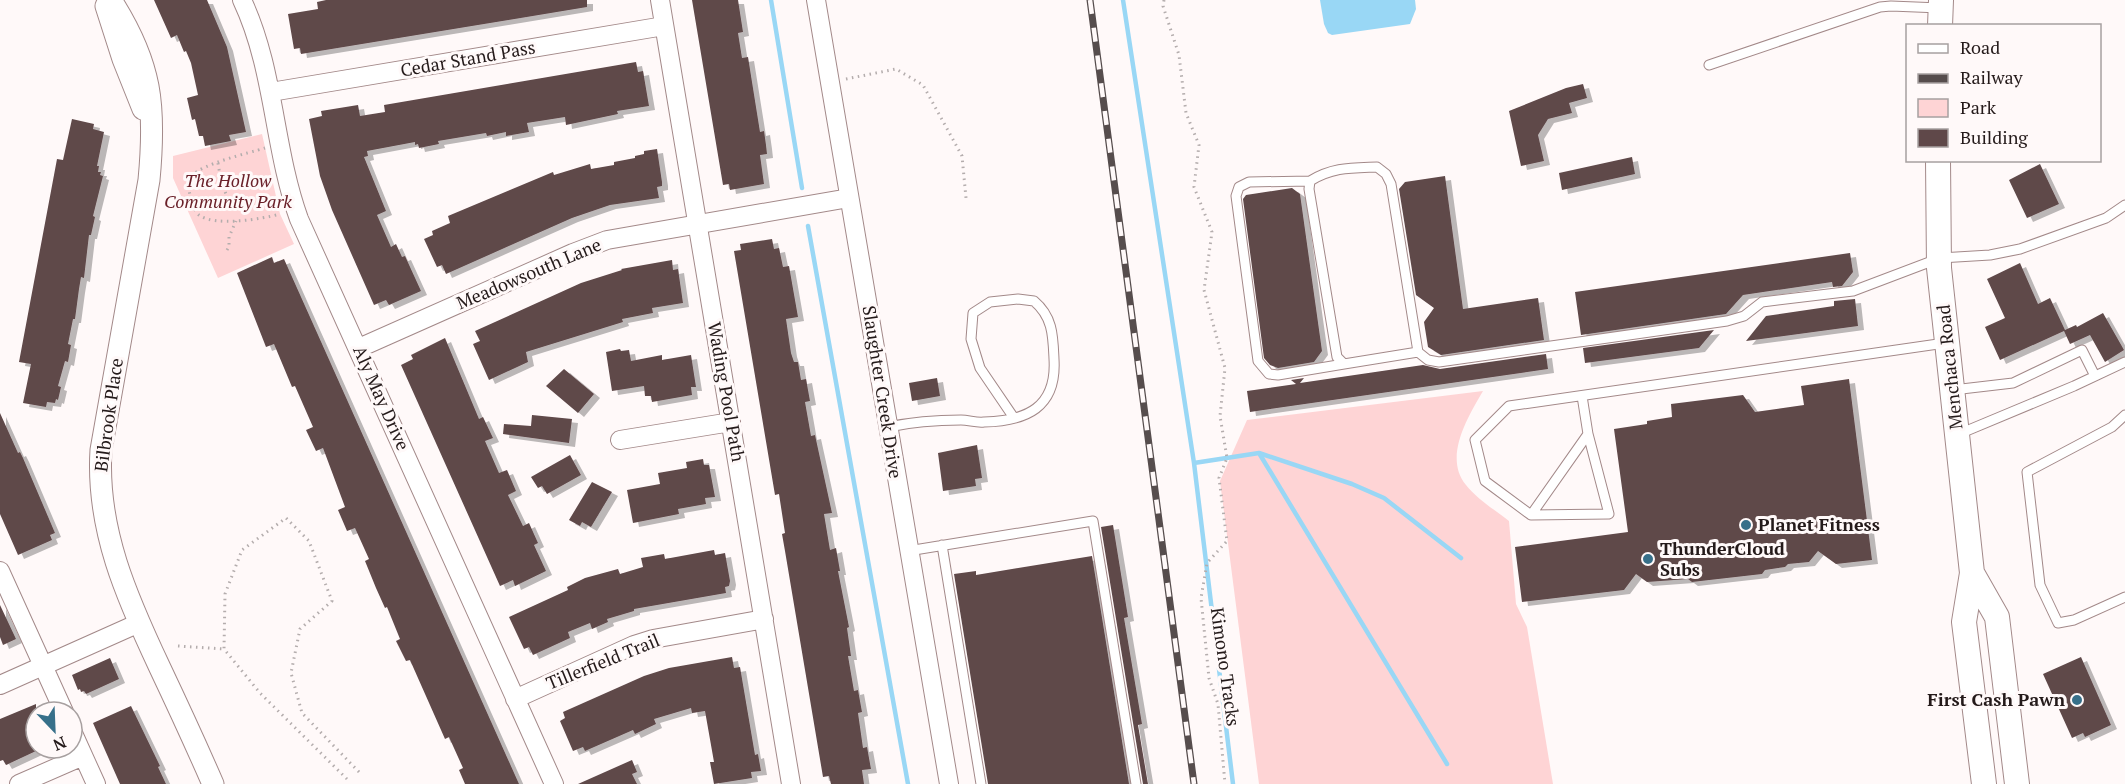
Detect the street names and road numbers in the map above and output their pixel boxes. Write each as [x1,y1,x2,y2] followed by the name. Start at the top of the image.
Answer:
[399,34,537,82] street label: Cedar Stand Pass
[453,232,605,314] street label: Meadowsouth Lane
[1931,303,1967,431] street label: Menchaca Road
[857,304,909,480] street label: Slaughter Creek Drive
[703,320,751,464] street label: Wading Pool Path
[348,341,416,454] street label: Aly May Drive
[88,356,128,473] street label: Bilbrook Place
[1206,606,1246,728] street label: Kimono Tracks
[542,627,663,695] street label: Tillerfield Trail

